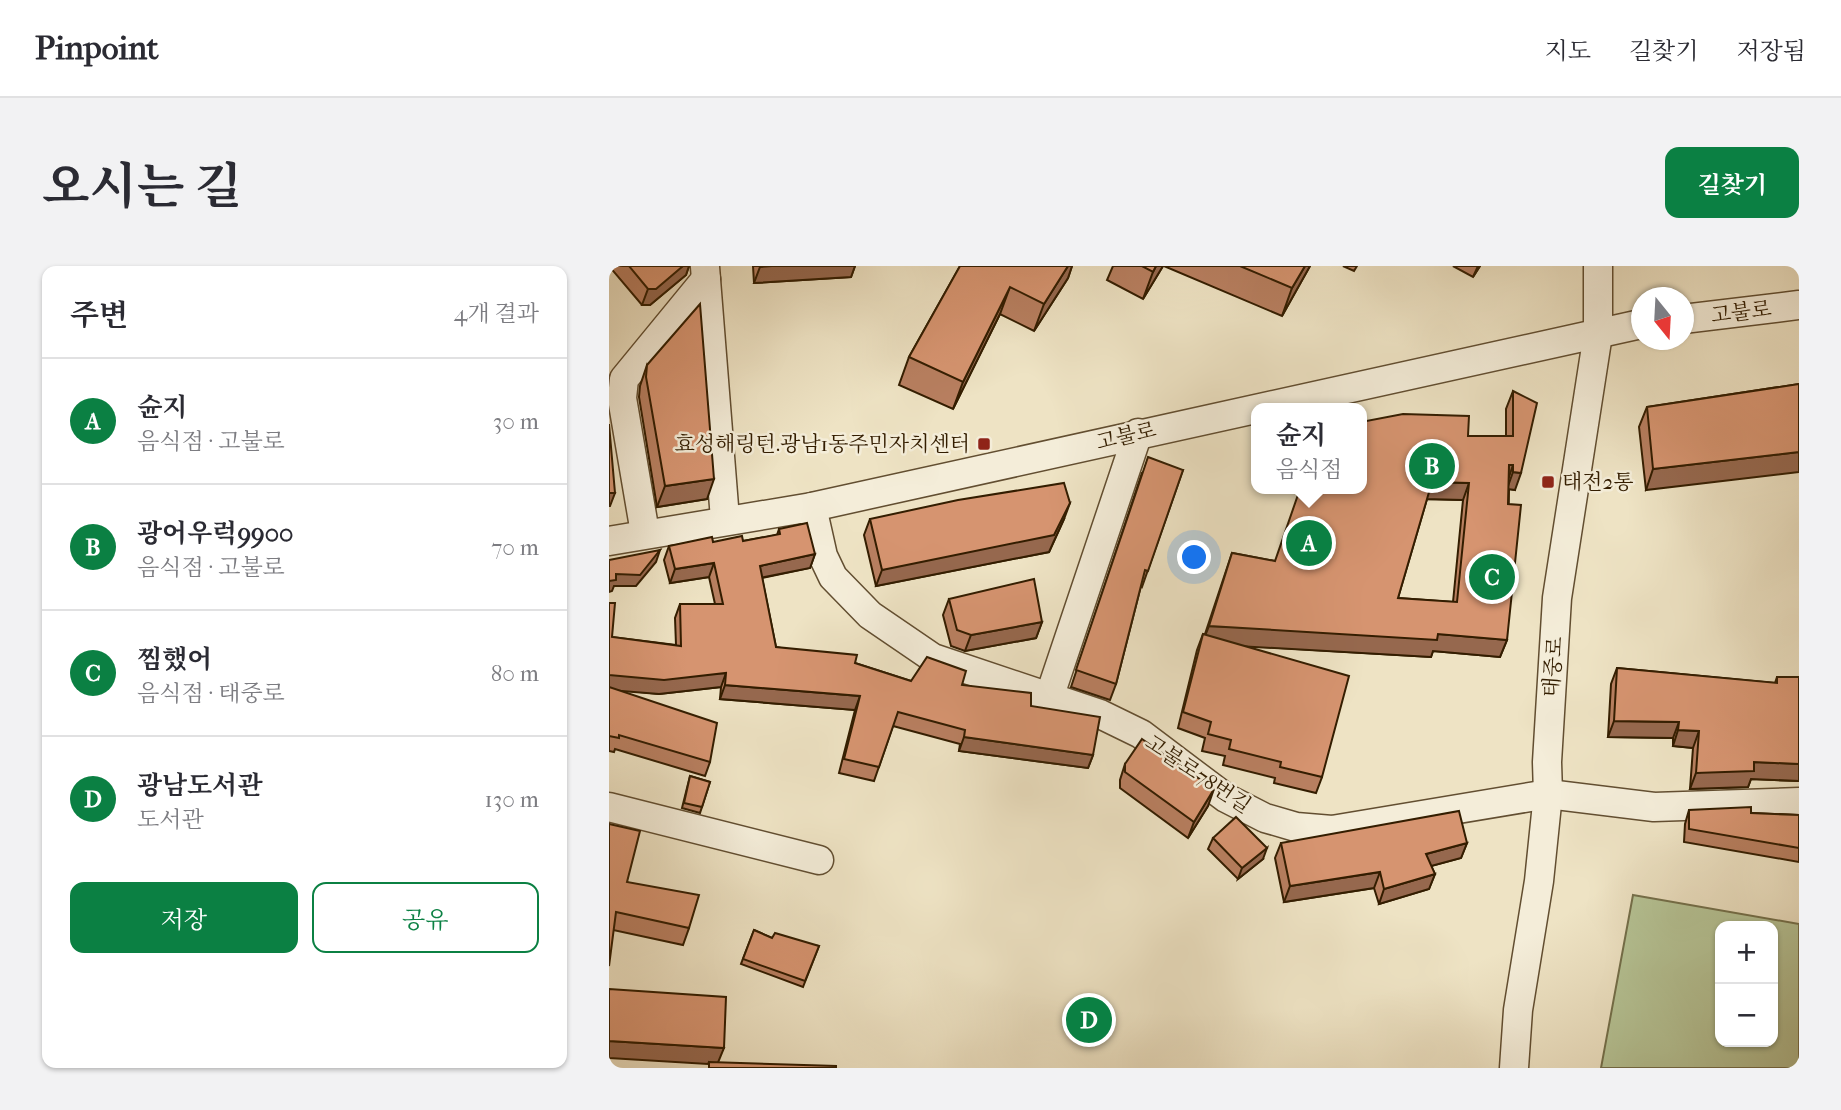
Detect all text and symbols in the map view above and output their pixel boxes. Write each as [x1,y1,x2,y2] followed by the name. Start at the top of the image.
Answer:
[35,29,159,68] text: Pinpoint
[1545,37,1591,65] text: 지도
[1629,37,1698,65] text: 길찾기
[1736,37,1806,65] text: 저장됨
[1665,147,1799,218] button: 길찾기
[42,158,242,216] text: 오시는 길
[1631,287,1694,350] north arrow
[1709,296,1773,328] street label: 고불로
[70,298,128,333] text: 주변
[454,300,539,327] text: 4개 결과
[137,392,187,423] text: 슌지
[1251,403,1367,494] popup
[86,408,100,435] text: A
[493,408,539,435] text: 30 m
[1094,417,1158,455] street label: 고불로
[1276,420,1326,451] text: 슌지
[137,428,285,455] text: 음식점 · 고불로
[674,432,970,456] place label: 효성해링턴.광남1동주민자치센터
[976,436,992,452] marker: 효성해링턴.광남1동주민자치센터
[1409,440,1455,492] pin: B
[1276,456,1342,483] text: 음식점
[1562,470,1634,494] place label: 태전2통
[1540,474,1556,490] marker: 태전2통
[1286,517,1332,569] pin: A
[137,518,293,549] text: 광어우럭9900
[86,534,100,561] text: B
[491,534,539,561] text: 70 m
[1177,540,1211,574] your location
[1469,551,1515,603] pin: C
[137,554,285,581] text: 음식점 · 고불로
[1539,636,1567,698] street label: 태중로
[137,644,212,675] text: 찜했어
[85,660,101,687] text: C
[491,660,539,687] text: 80 m
[137,680,285,707] text: 음식점 · 태중로
[1141,730,1255,818] street label: 고불로78번길
[137,770,263,801] text: 광남도서관
[84,786,102,813] text: D
[485,786,539,813] text: 130 m
[137,806,204,833] text: 도서관
[70,882,298,953] button: 저장
[312,882,539,953] button: 공유
[1715,921,1778,1047] map controls
[1715,921,1778,984] button: +
[1715,984,1778,1047] button: −
[1066,994,1112,1046] pin: D

